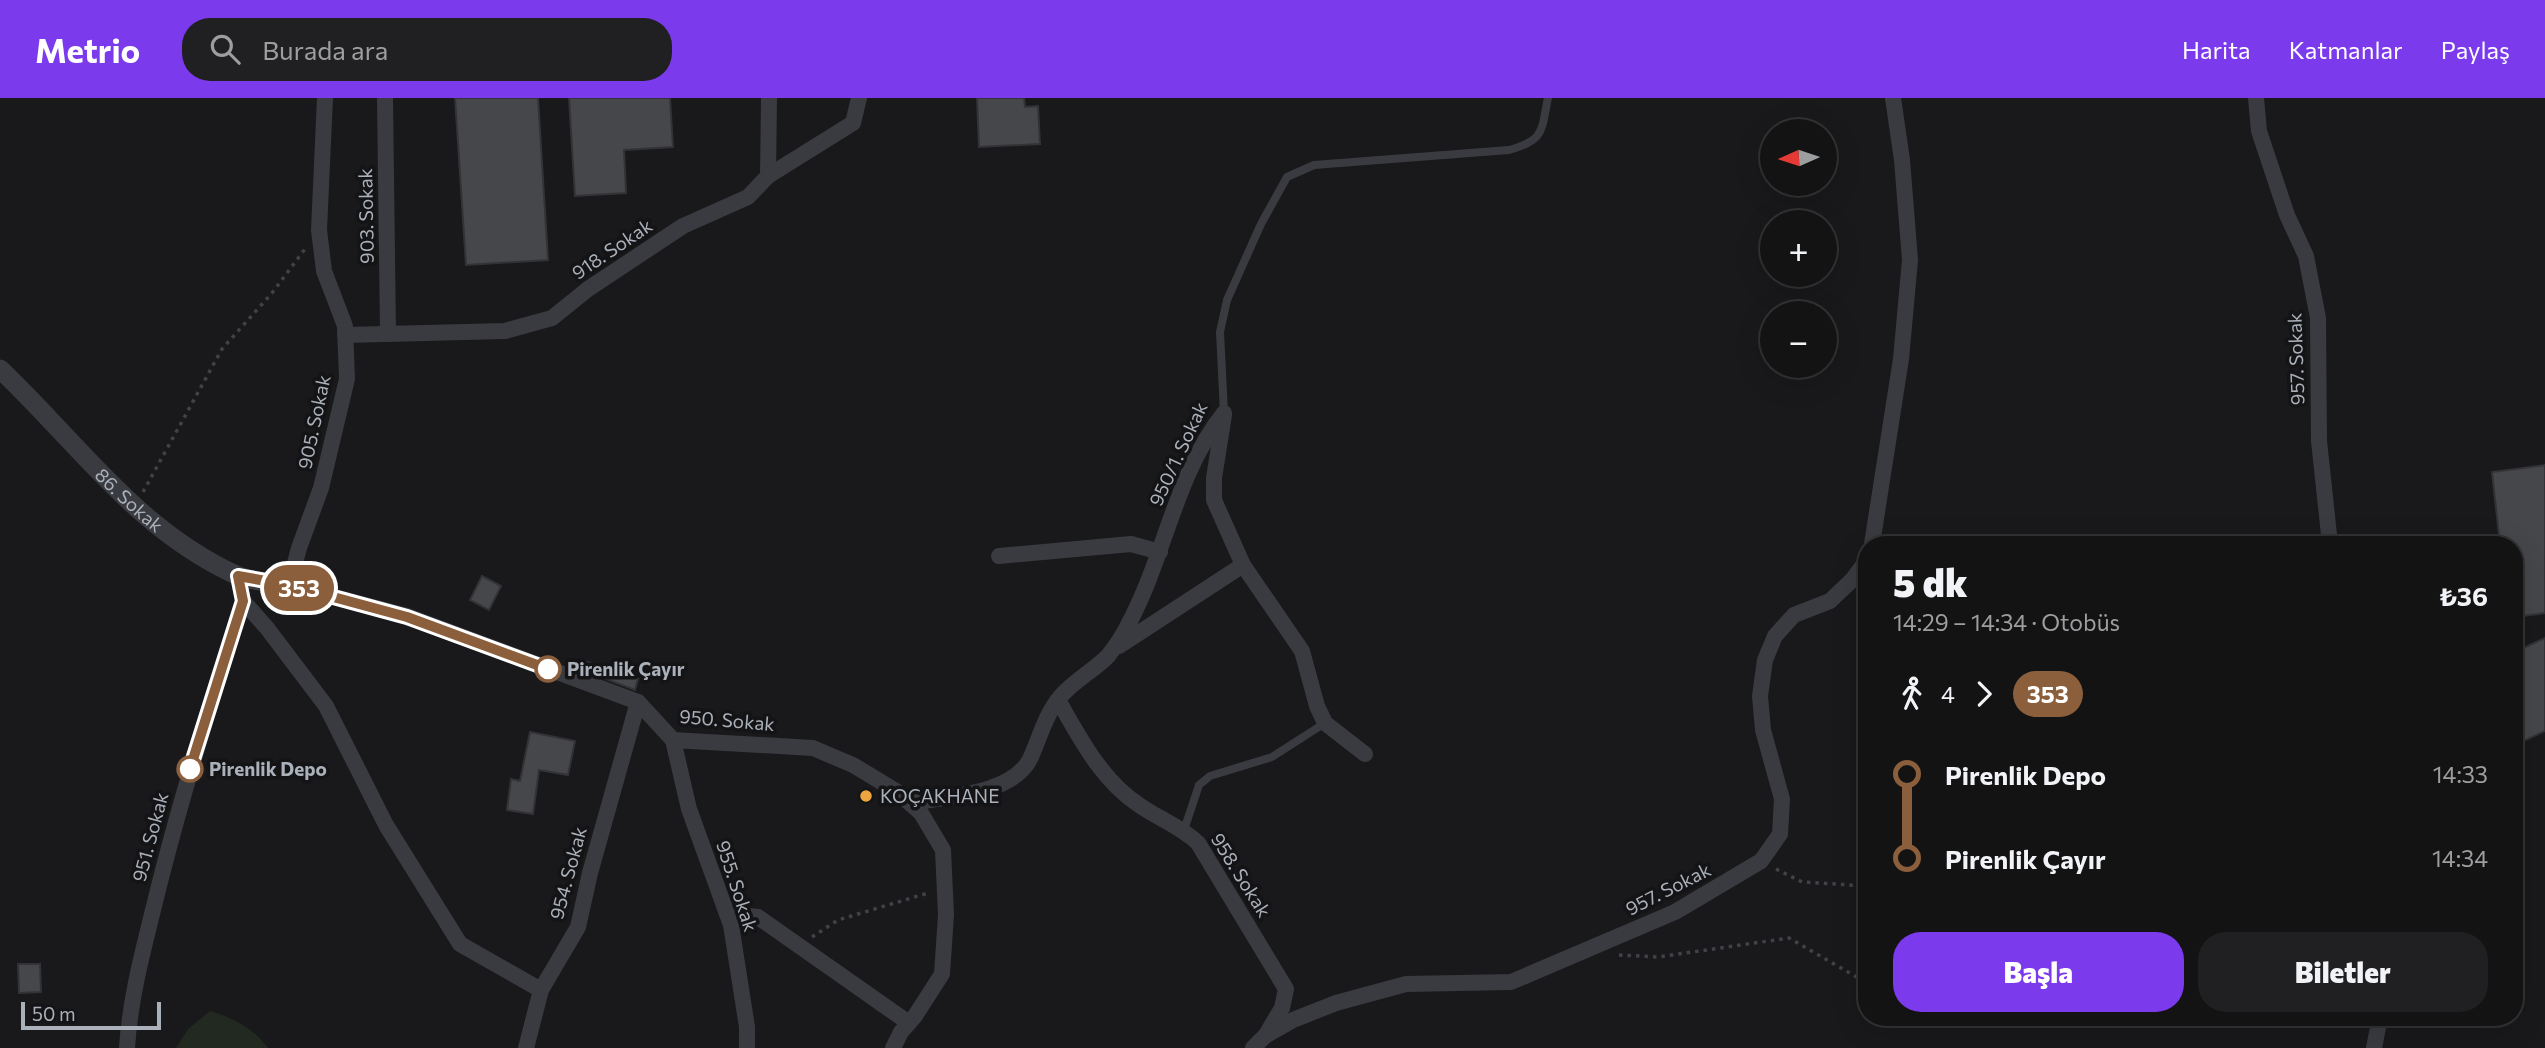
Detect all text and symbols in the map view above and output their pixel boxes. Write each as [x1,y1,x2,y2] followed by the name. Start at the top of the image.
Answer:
[182,18,672,81] search box
[35,29,140,70] text: Metrio
[206,30,244,68] icon: search
[262,34,388,65] text: Burada ara
[2182,35,2251,64] text: Harita
[2289,35,2403,64] text: Katmanlar
[2441,35,2510,64] text: Paylaş
[1760,119,1838,196] north arrow
[1760,119,1837,378] map controls
[353,168,378,264] street label: 903. Sokak
[1760,210,1837,287] button: +
[567,213,656,284] street label: 918. Sokak
[1760,301,1837,378] button: −
[2282,312,2309,406] street label: 957. Sokak
[292,373,335,471] street label: 905. Sokak
[1143,398,1212,509] street label: 950/1. Sokak
[91,463,168,537] street label: 86. Sokak
[1893,558,1967,605] text: 5 dk
[259,565,339,611] line badge: 353
[278,573,320,602] text: 353
[2439,580,2488,611] text: ₺36
[1893,608,2120,636] text: 14:29 – 14:34 · Otobüs
[535,656,561,682] marker: Pirenlik Çayır
[567,657,685,680] place label: Pirenlik Çayır
[1893,675,1931,713] icon: walk
[1965,675,2003,713] icon: forward
[2027,679,2069,708] text: 353
[1941,680,1955,708] text: 4
[678,704,776,735] street label: 950. Sokak
[177,756,203,782] marker: Pirenlik Depo
[209,757,327,780] place label: Pirenlik Depo
[1945,759,2106,790] text: Pirenlik Depo
[2433,760,2488,788] text: 14:33
[880,784,999,807] place label: KOÇAKHANE
[858,788,874,804] marker: KOÇAKHANE
[127,790,172,884] street label: 951. Sokak
[544,824,591,922] street label: 954. Sokak
[1207,828,1276,921] street label: 958. Sokak
[712,837,763,934] street label: 955. Sokak
[1945,843,2106,874] text: Pirenlik Çayır
[2432,844,2488,872] text: 14:34
[1621,857,1714,920] street label: 957. Sokak
[1893,932,2184,1012] button: Başla
[2198,932,2488,1012] button: Biletler
[21,999,161,1031] scale bar
[32,1002,76,1025] text: 50 m

